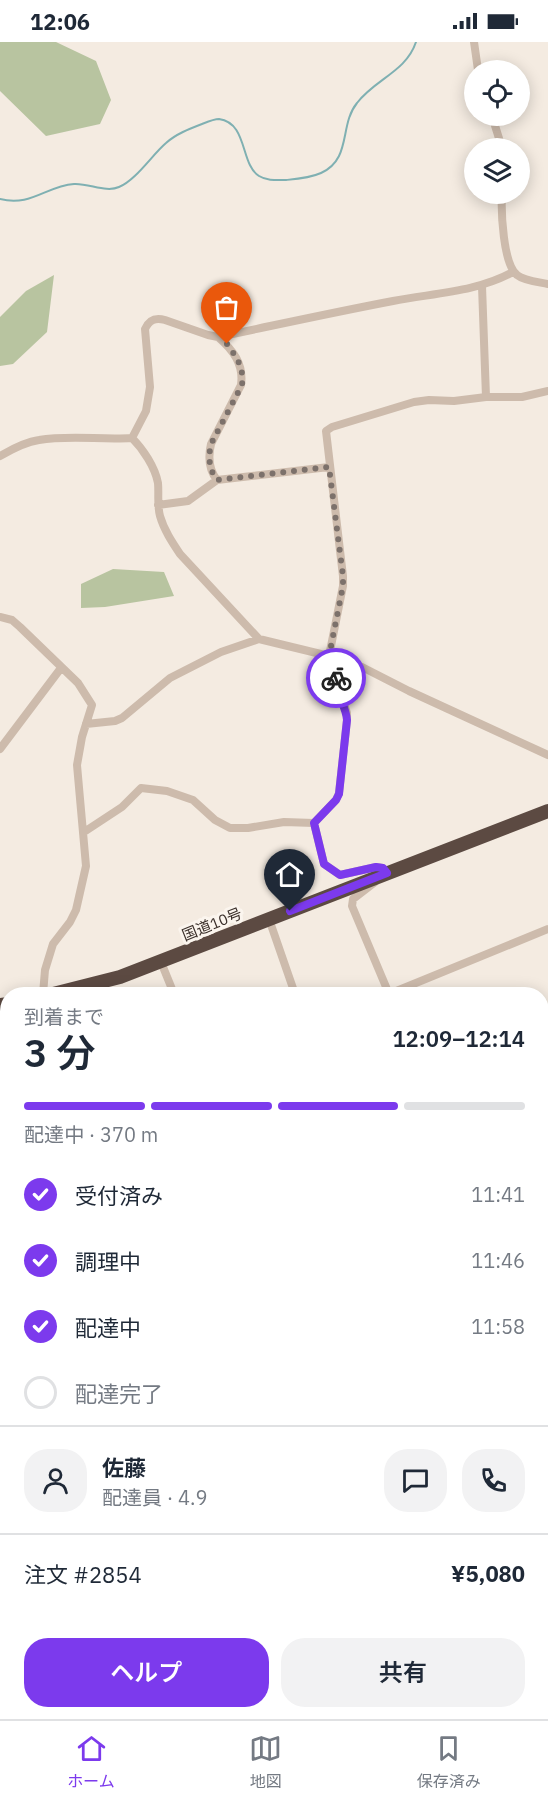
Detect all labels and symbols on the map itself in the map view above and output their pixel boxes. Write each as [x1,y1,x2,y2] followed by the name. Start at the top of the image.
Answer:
[201,282,252,344] pin
[306,648,366,708] courier
[264,849,315,911] pin
[179,903,245,945] street label: 国道10号

